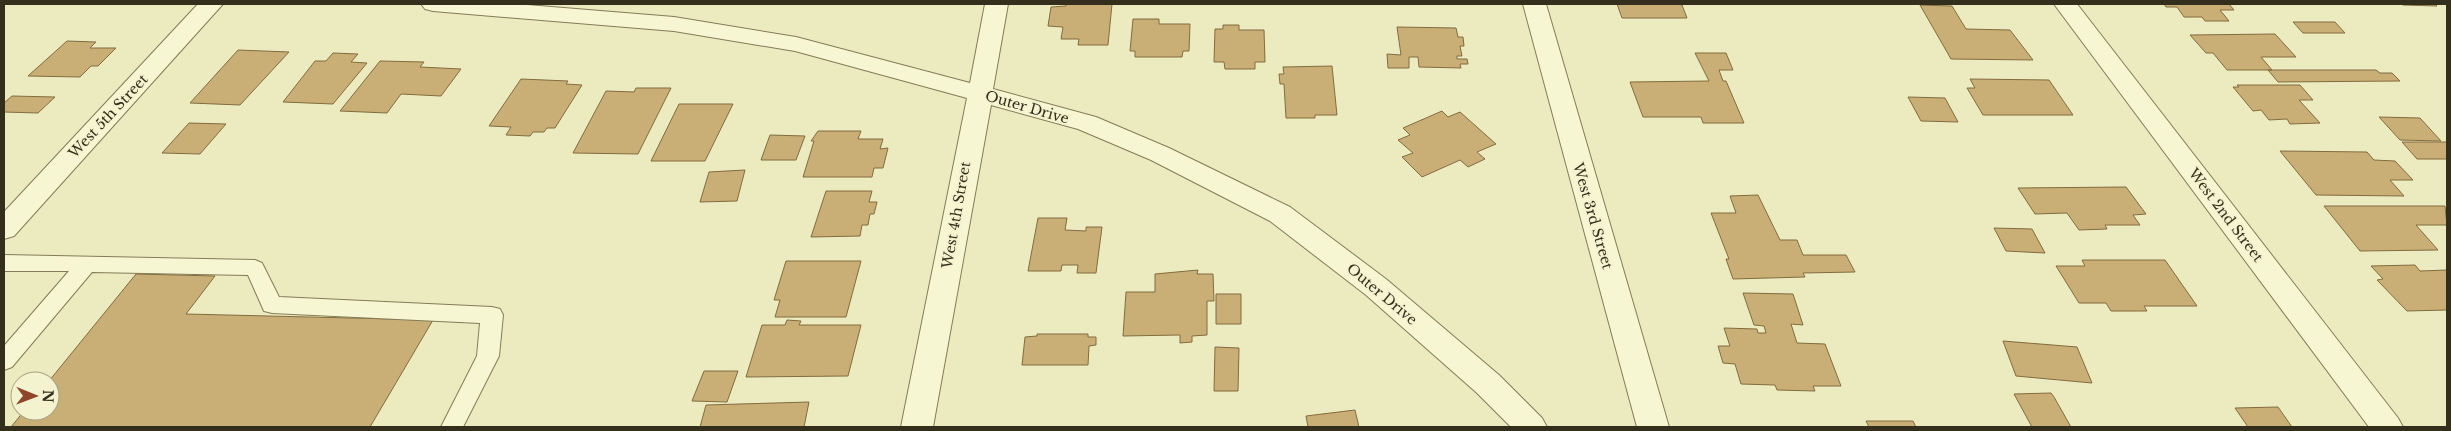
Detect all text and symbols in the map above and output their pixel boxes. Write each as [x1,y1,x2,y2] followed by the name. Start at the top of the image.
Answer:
[64,70,152,162] street label: West 5th Street
[983,86,1071,128] street label: Outer Drive
[938,159,974,271] street label: West 4th Street
[1569,160,1617,272] street label: West 3rd Street
[2184,164,2268,266] street label: West 2nd Street
[1343,259,1421,329] street label: Outer Drive
[10,371,60,421] north arrow
[39,389,57,403] text: N

